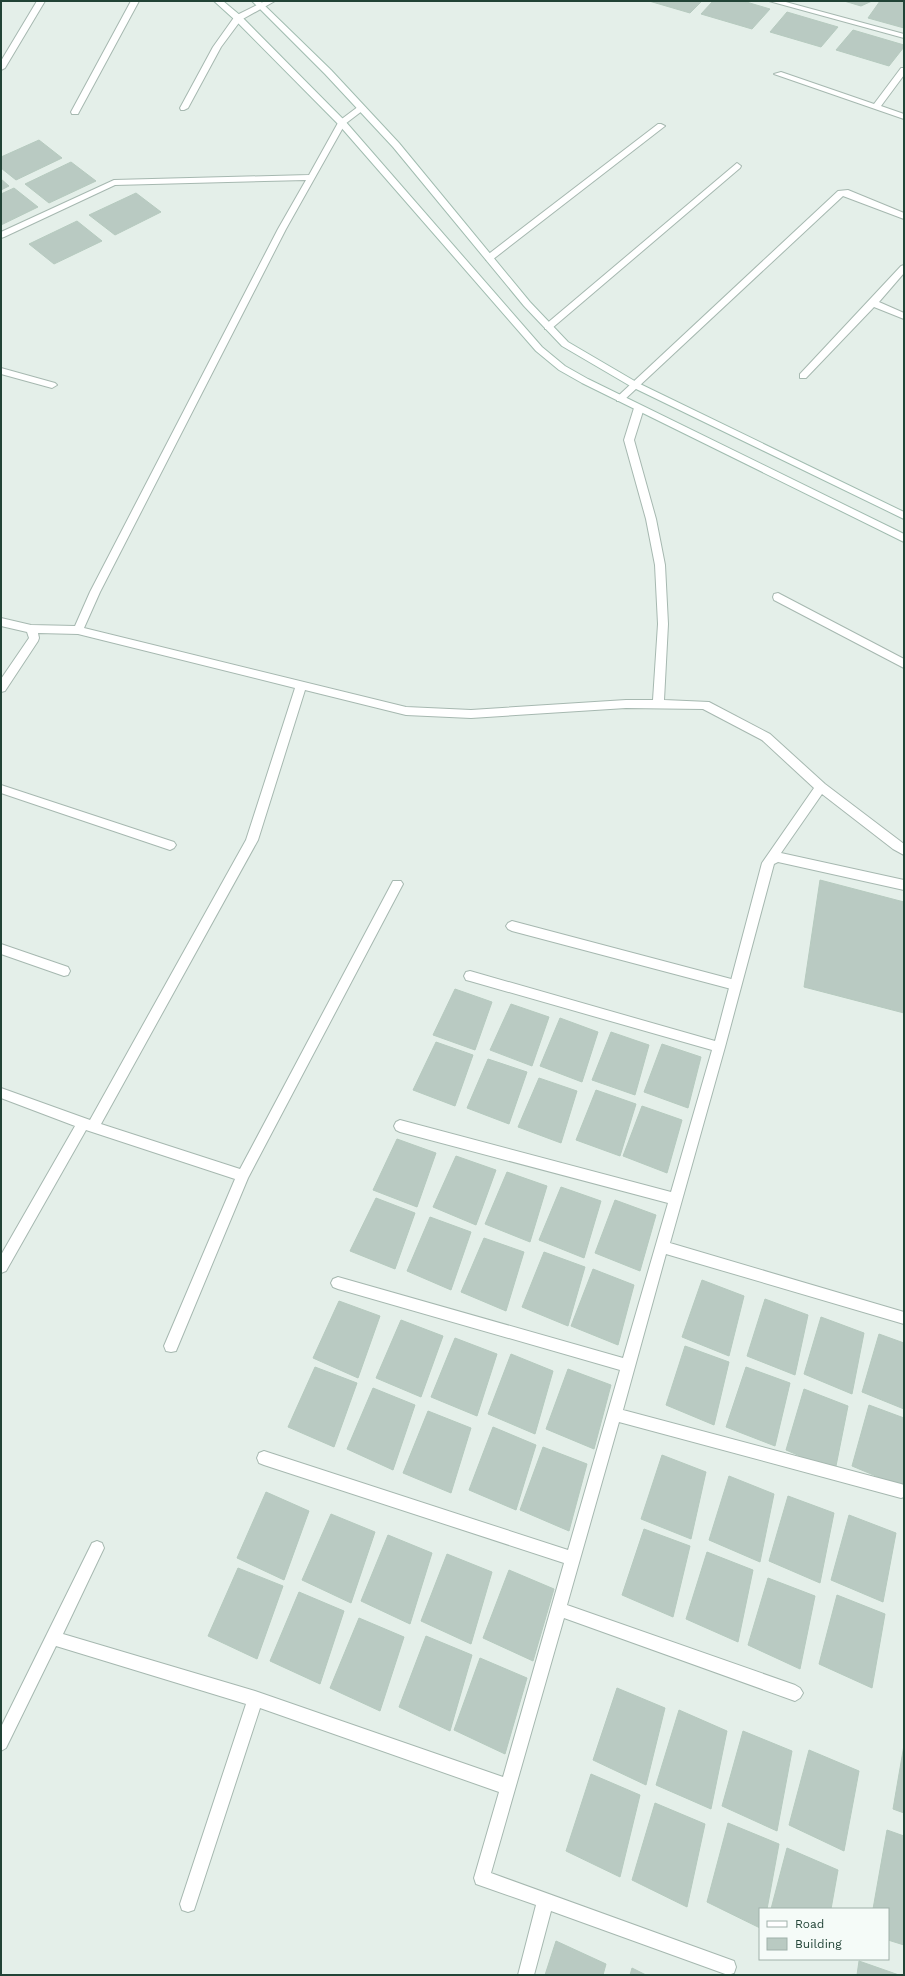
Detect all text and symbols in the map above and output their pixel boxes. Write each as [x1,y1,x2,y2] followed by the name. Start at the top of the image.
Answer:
[759,1908,889,1960] legend
[795,1917,824,1931] text: Road
[795,1937,842,1951] text: Building

